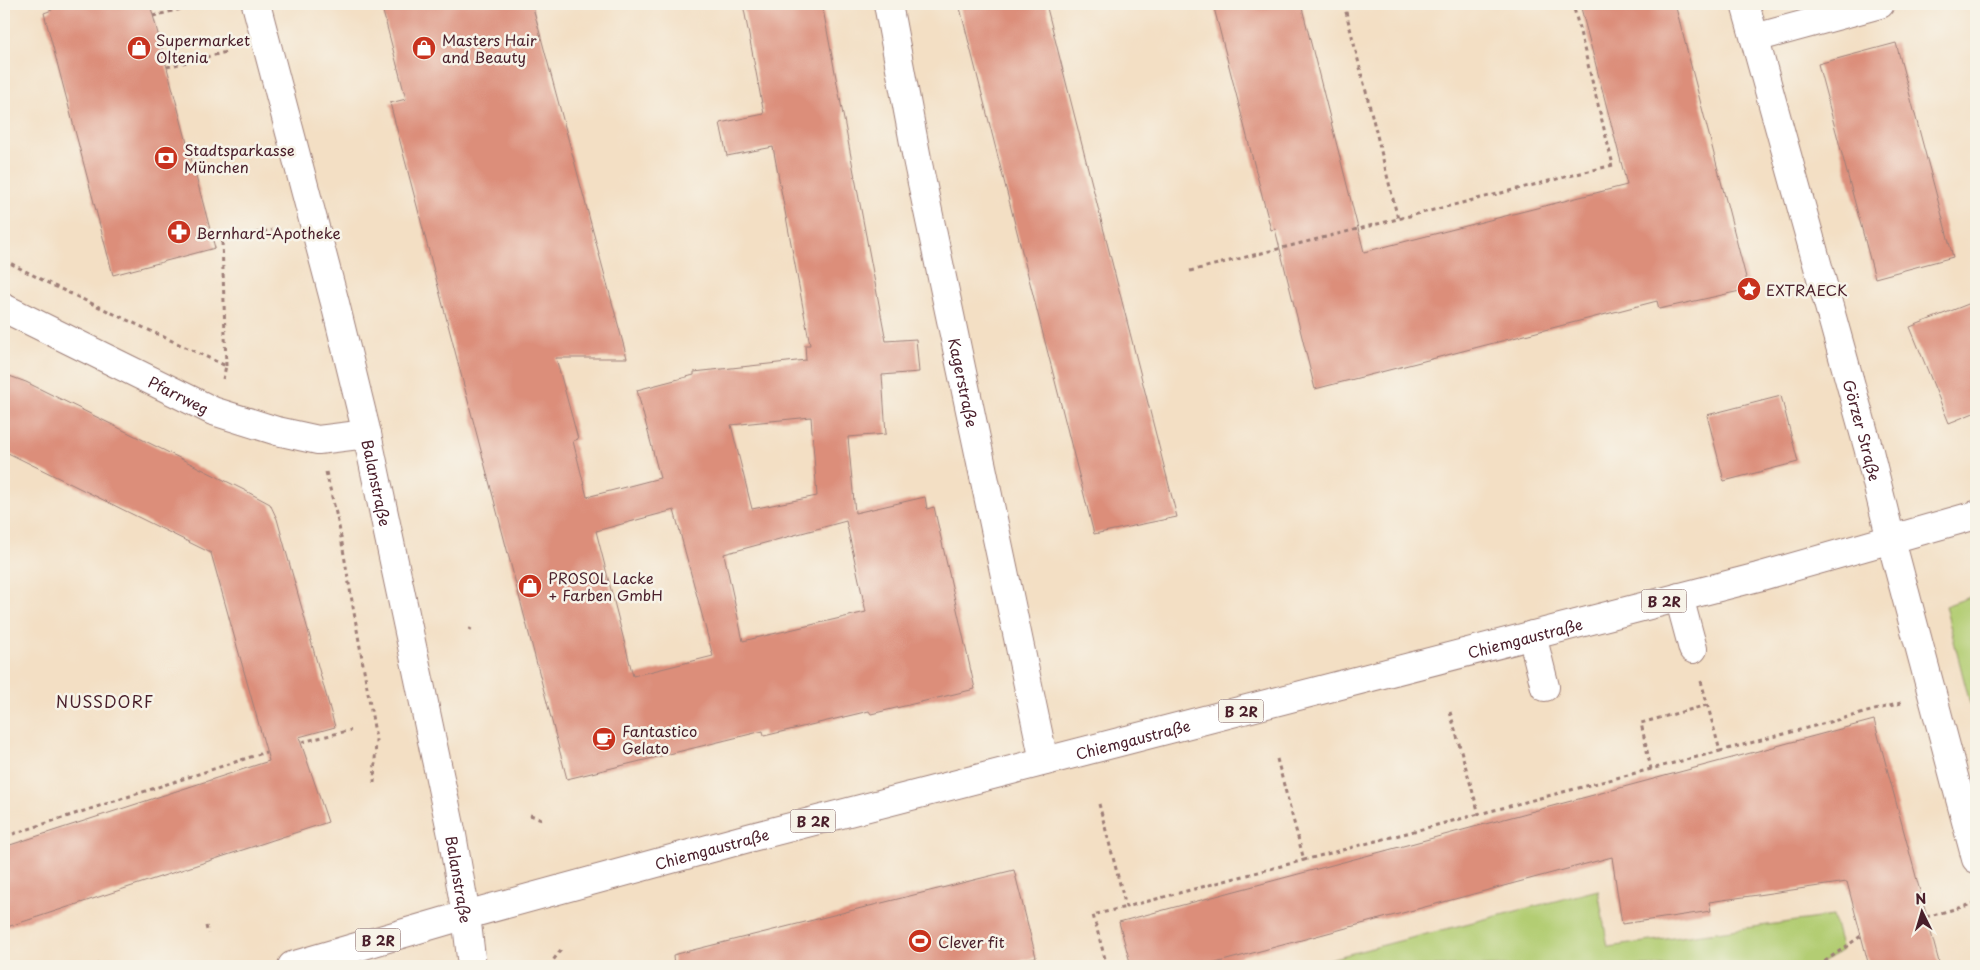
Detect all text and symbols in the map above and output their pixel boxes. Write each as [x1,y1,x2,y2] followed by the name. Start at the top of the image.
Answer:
[156,28,250,68] place label: Supermarket Oltenia
[442,28,537,68] place label: Masters Hair and Beauty
[126,35,152,61] shop icon: Supermarket Oltenia
[411,35,437,61] shop icon: Masters Hair and Beauty
[184,138,295,178] place label: Stadtsparkasse München
[153,145,179,171] bank icon: Stadtsparkasse München
[166,219,192,245] pharmacy icon: Bernhard-Apotheke
[196,221,341,244] place label: Bernhard-Apotheke
[1736,276,1762,302] place icon: EXTRAECK
[1766,278,1848,301] place label: EXTRAECK
[944,336,985,429] street label: Kagerstraße
[145,369,213,419] street label: Pfarrweg
[1838,377,1887,483] street label: Görzer Straße
[357,437,398,528] street label: Balanstraße
[548,566,663,606] place label: PROSOL Lacke + Farben GmbH
[517,573,543,599] shop icon: PROSOL Lacke + Farben GmbH
[1642,590,1686,612] road number: B 2R
[1465,611,1585,663] street label: Chiemgaustraße
[56,689,154,713] district label: NUSSDORF
[1218,699,1264,722] road number: B 2R
[1073,713,1193,764] street label: Chiemgaustraße
[622,719,697,759] place label: Fantastico Gelato
[591,726,617,752] cafe icon: Fantastico Gelato
[790,809,836,832] road number: B 2R
[652,822,771,875] street label: Chiemgaustraße
[441,834,478,924] street label: Balanstraße
[1898,888,1948,938] north arrow
[1914,888,1927,909] text: N
[356,928,400,952] road number: B 2R
[907,928,933,954] sports icon: Clever fit
[938,930,1005,953] place label: Clever fit

